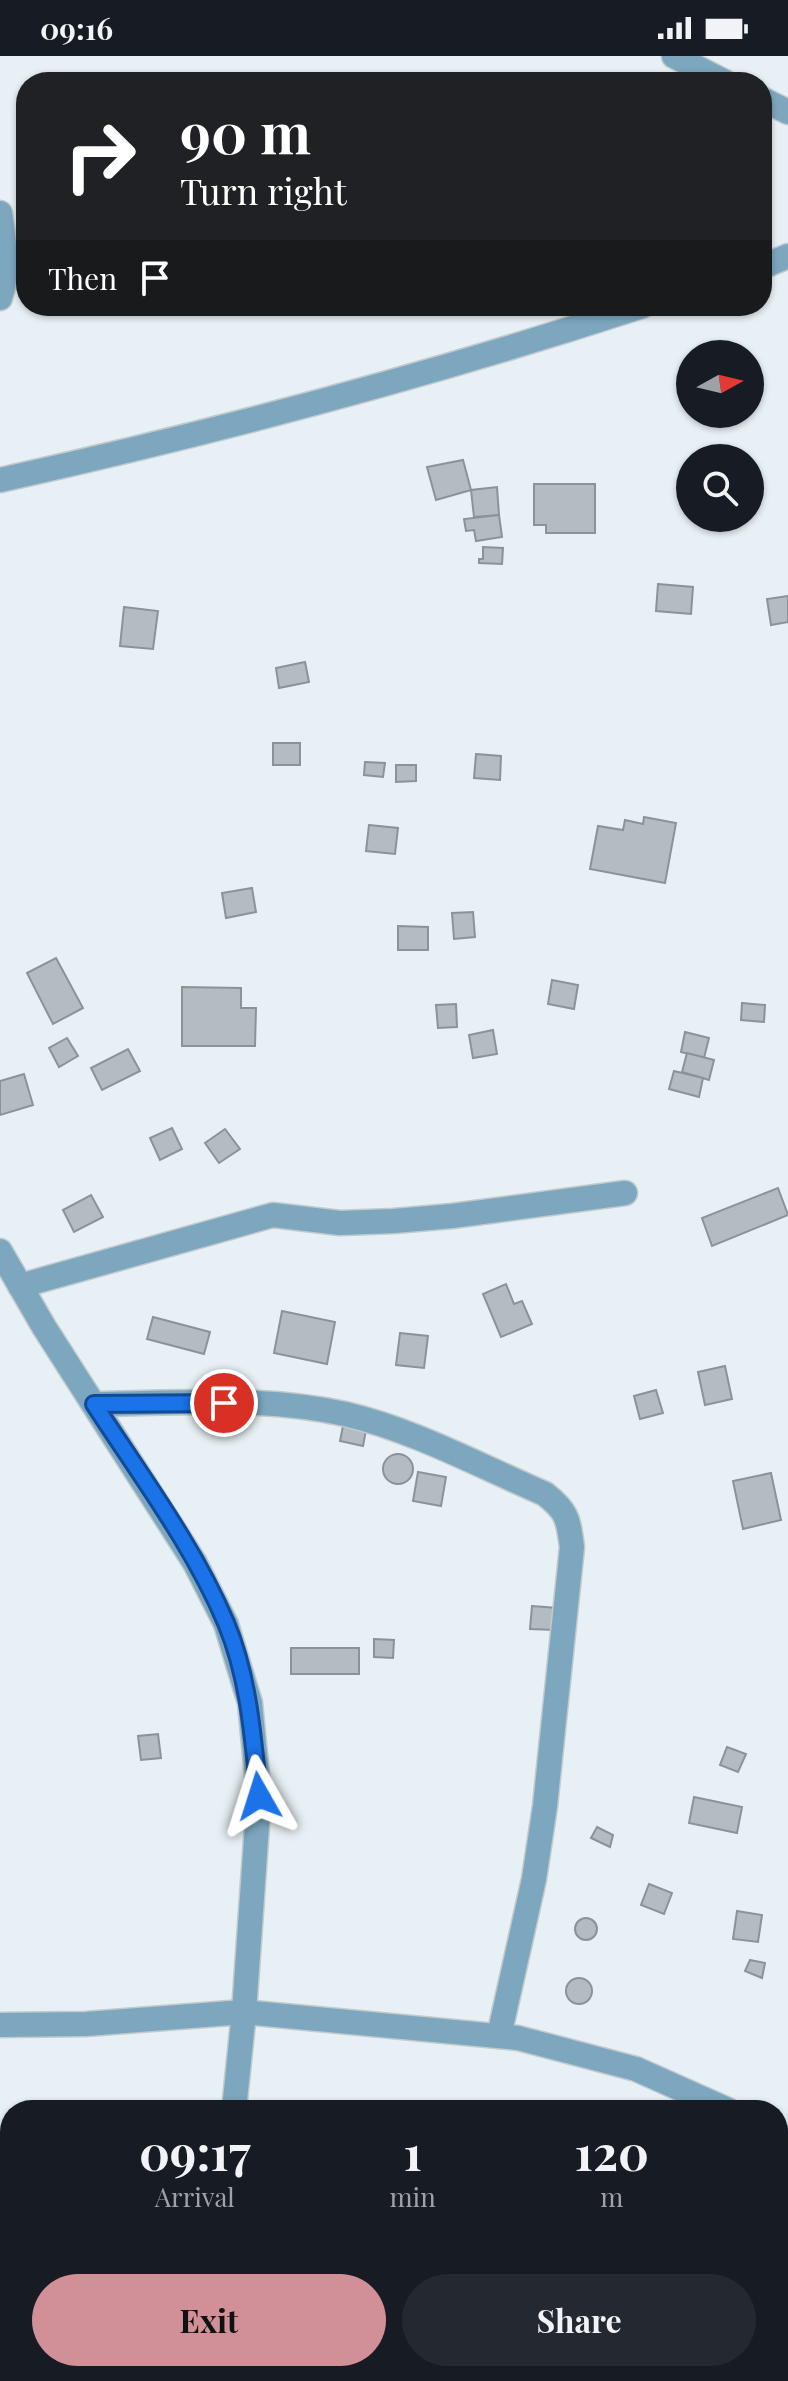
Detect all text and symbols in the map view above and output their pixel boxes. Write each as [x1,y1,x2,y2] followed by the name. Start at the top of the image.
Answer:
[40,8,113,48] text: 09:16
[180,94,311,169] text: 90 m
[48,104,152,208] icon: right
[180,166,347,214] text: Turn right
[133,256,177,300] icon: arrive
[48,258,117,298] text: Then
[676,340,764,428] north arrow
[676,340,764,532] map controls
[676,444,764,532] button: search
[190,1369,258,1437] pin
[202,1381,246,1425] icon: arrive
[217,1754,301,1838] position arrow
[139,2119,251,2183] text: 09:17
[403,2119,422,2183] text: 1
[575,2119,649,2183] text: 120
[155,2179,235,2214] text: Arrival
[389,2179,436,2214] text: min
[600,2179,623,2214] text: m
[32,2274,386,2366] button: Exit
[402,2274,756,2366] button: Share

